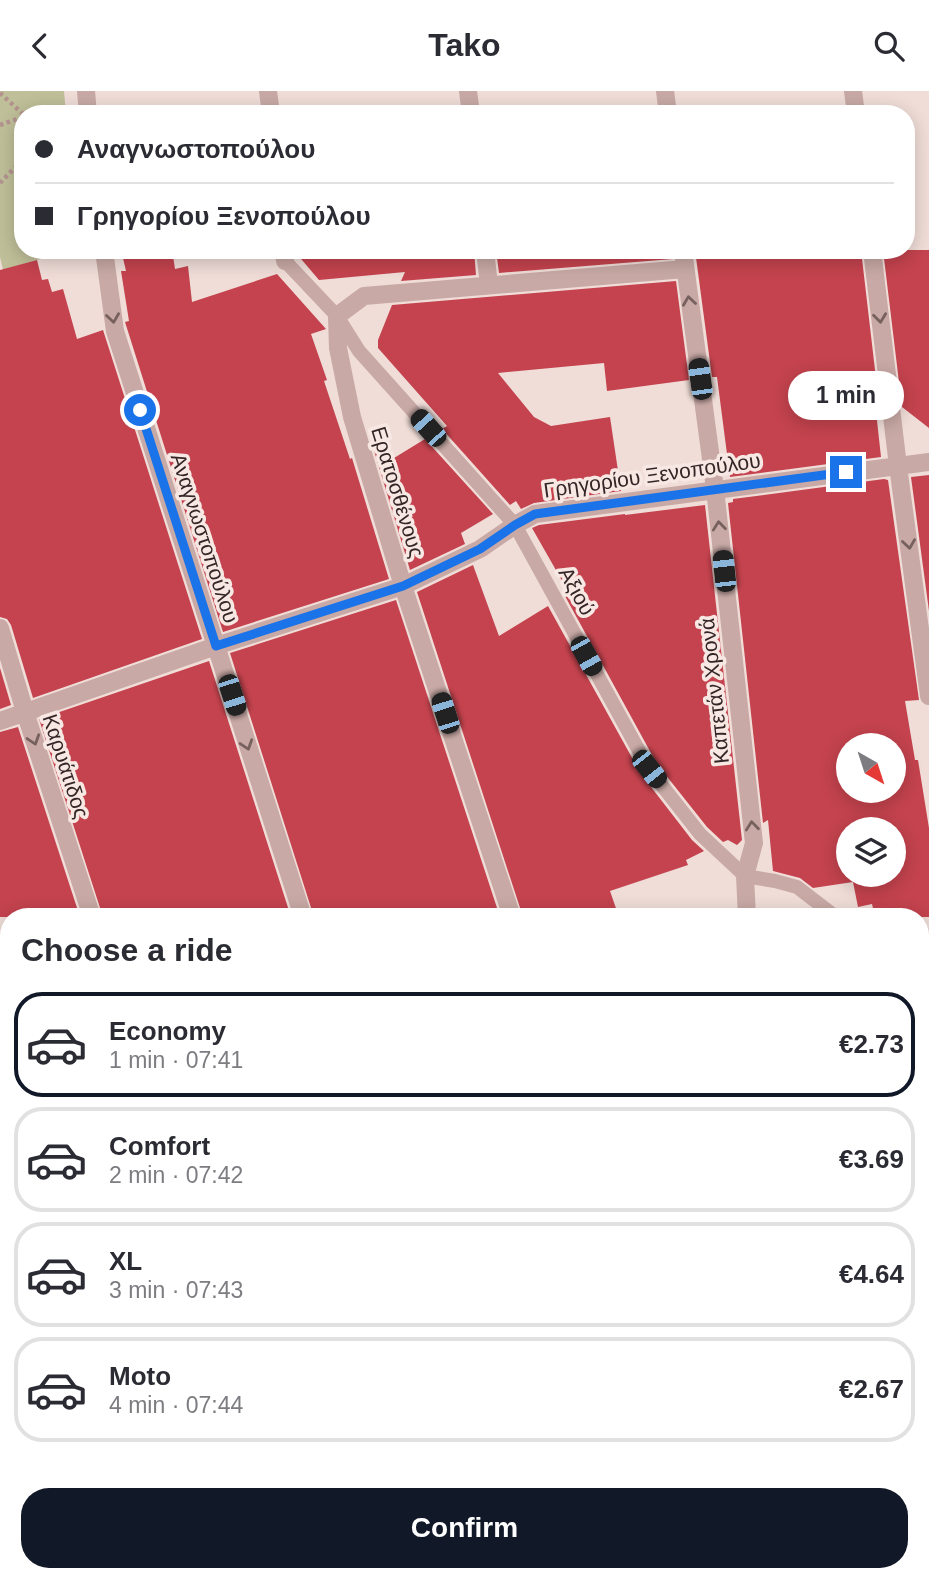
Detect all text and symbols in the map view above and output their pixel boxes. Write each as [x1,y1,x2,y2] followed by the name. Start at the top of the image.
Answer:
[21,27,59,65] icon: back
[428,27,501,63] text: Tako
[870,27,908,65] icon: search
[77,134,315,164] text: Αναγνωστοπούλου
[77,201,371,231] text: Γρηγορίου Ξενοπούλου
[682,295,697,307] one-way arrow
[105,312,120,324] one-way arrow
[873,312,888,324] one-way arrow
[687,357,714,401] car
[788,371,904,419] callout: 1 min
[816,382,876,408] text: 1 min
[124,394,156,426] route start
[407,405,450,451] car
[367,424,429,560] street label: Ερατοσθένους
[542,448,762,502] street label: Γρηγορίου Ξενοπούλου
[167,450,243,626] street label: Αναγνωστοπούλου
[830,456,862,488] route end
[711,521,726,532] one-way arrow
[901,538,916,550] one-way arrow
[712,549,737,593] car
[555,563,599,619] street label: Αξιού
[695,617,733,765] street label: Καπετάν Χρονά
[567,633,606,679] car
[216,672,249,718] car
[429,690,462,736] car
[38,711,94,821] street label: Καρυάτιδος
[836,733,906,803] north arrow
[836,733,906,887] map controls
[26,734,40,746] one-way arrow
[239,739,254,751] one-way arrow
[628,746,671,792] car
[836,817,906,887] button: layers
[744,820,759,831] one-way arrow
[21,932,233,968] text: Choose a ride
[25,1013,88,1076] icon: car
[109,1016,226,1046] text: Economy
[839,1029,904,1059] text: €2.73
[109,1047,243,1073] text: 1 min · 07:41
[25,1128,88,1191] icon: car
[109,1131,210,1161] text: Comfort
[839,1144,904,1174] text: €3.69
[109,1162,243,1188] text: 2 min · 07:42
[25,1243,88,1306] icon: car
[109,1246,142,1276] text: XL
[839,1259,904,1289] text: €4.64
[109,1277,243,1303] text: 3 min · 07:43
[25,1358,88,1421] icon: car
[109,1361,171,1391] text: Moto
[839,1374,904,1404] text: €2.67
[109,1392,243,1418] text: 4 min · 07:44
[21,1488,908,1568] button: Confirm

